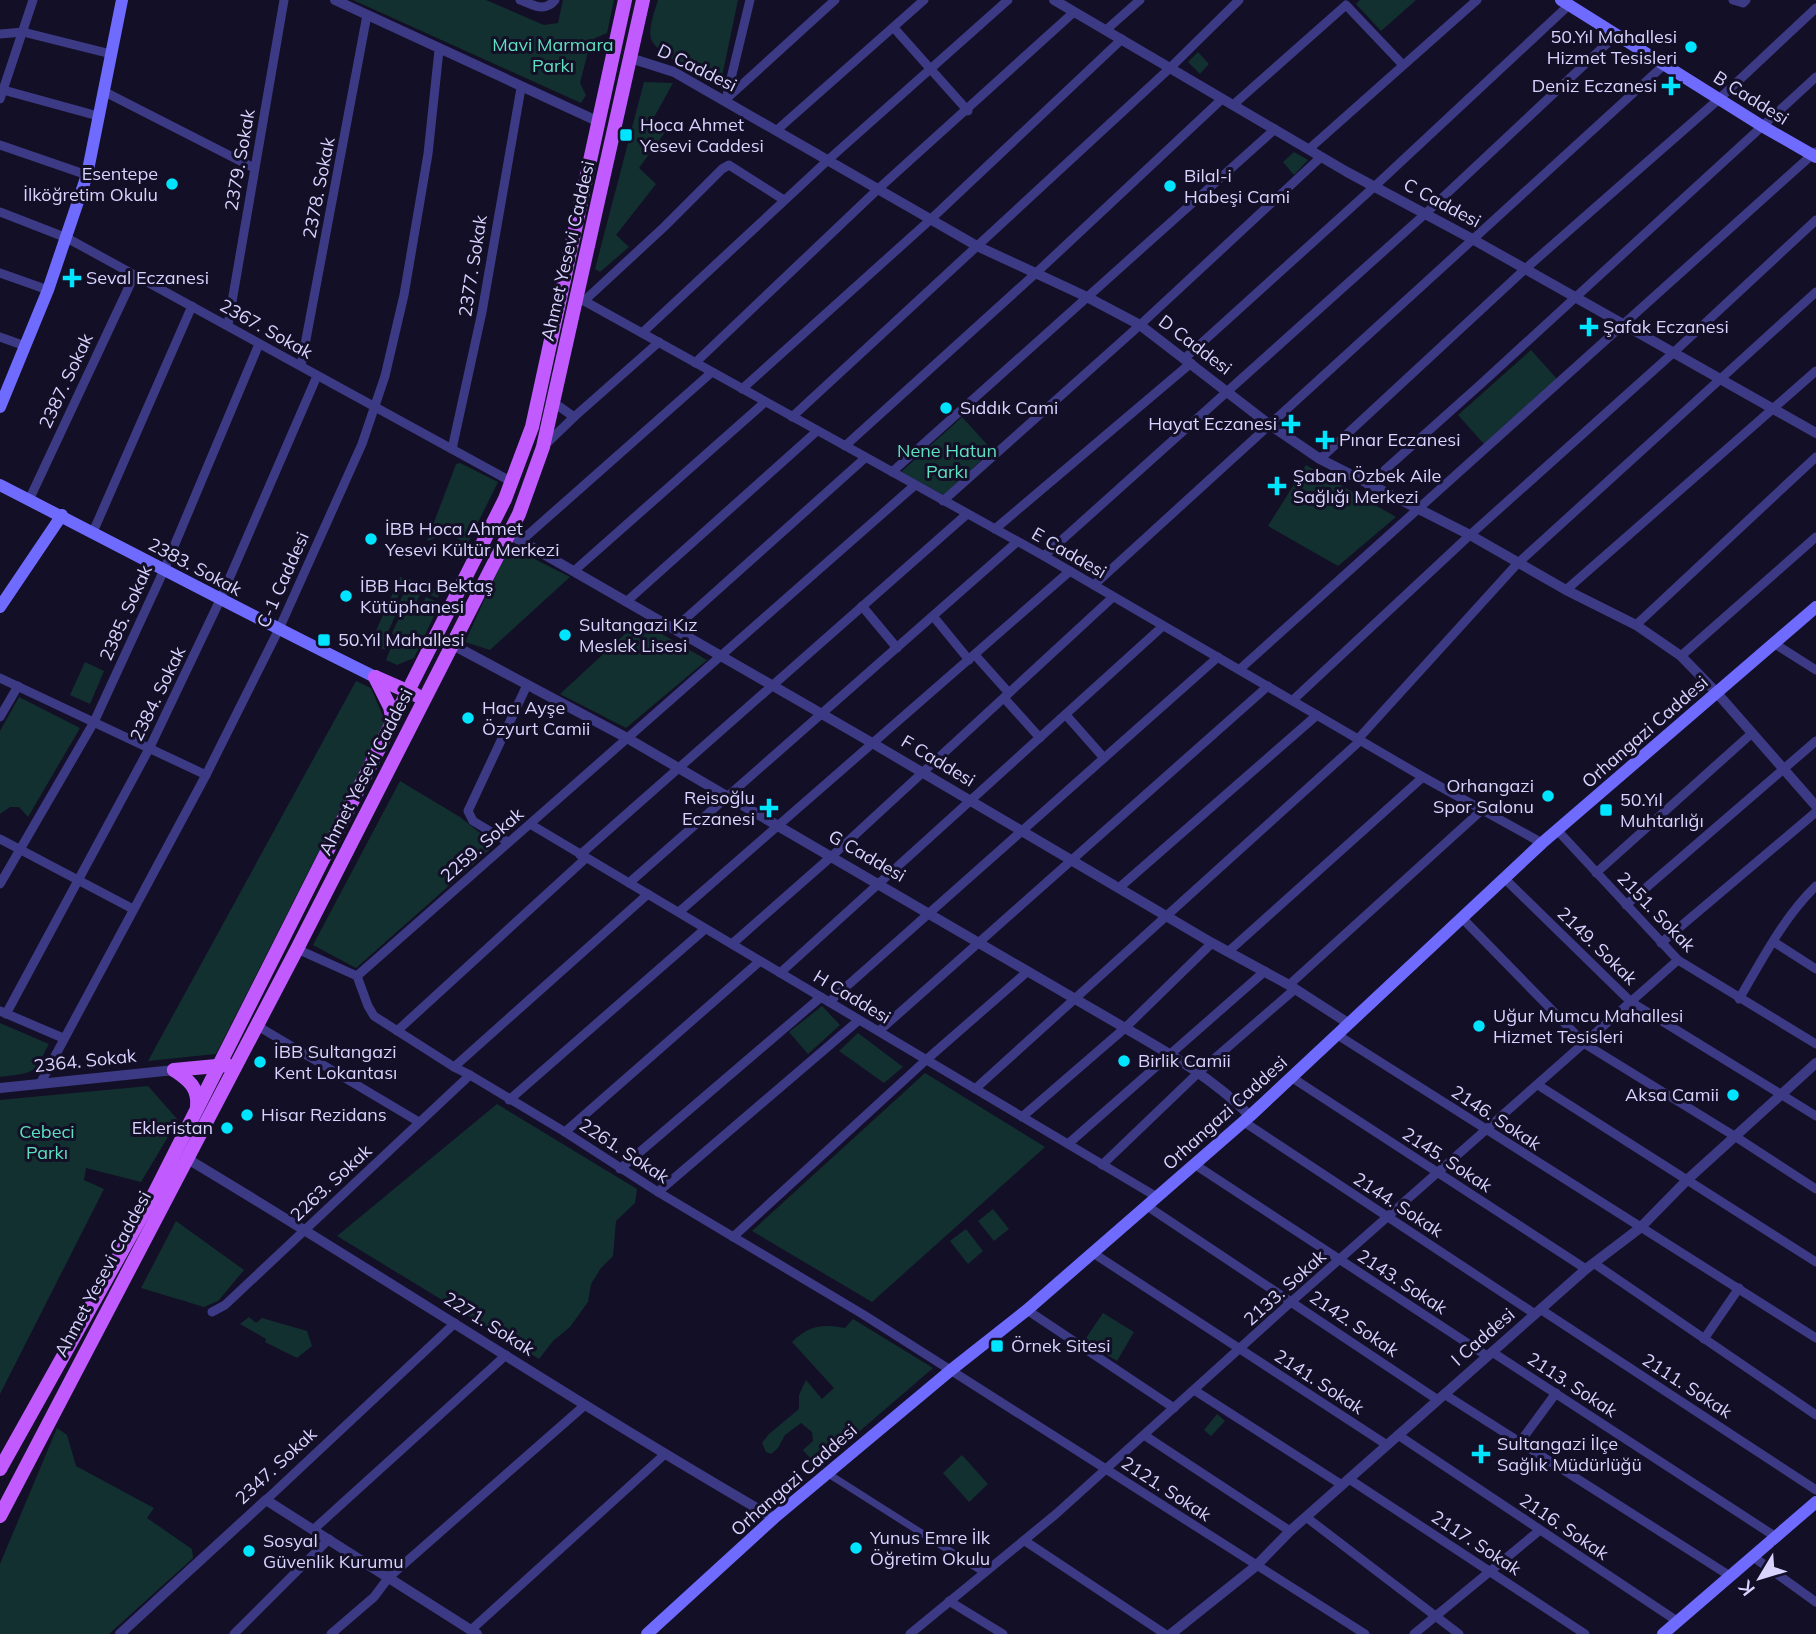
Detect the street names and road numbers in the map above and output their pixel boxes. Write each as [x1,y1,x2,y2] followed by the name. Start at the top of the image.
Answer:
[654,38,741,97] street label: D Caddesi
[1709,65,1793,130] street label: B Caddesi
[219,107,260,213] street label: 2379. Sokak
[297,135,340,241] street label: 2378. Sokak
[536,159,599,343] street label: Ahmet Yesevi Caddesi
[1400,173,1485,233] street label: C Caddesi
[453,213,492,318] street label: 2377. Sokak
[216,294,317,364] street label: 2367. Sokak
[1154,310,1236,380] street label: D Caddesi
[33,329,98,432] street label: 2387. Sokak
[1028,522,1111,583] street label: E Caddesi
[251,528,314,631] street label: C-1 Caddesi
[144,532,247,601] street label: 2383. Sokak
[94,561,157,664] street label: 2385. Sokak
[125,642,191,745] street label: 2384. Sokak
[1577,671,1712,793] street label: Orhangazi Caddesi
[313,684,418,859] street label: Ahmet Yesevi Caddesi
[897,730,979,792] street label: F Caddesi
[435,802,529,887] street label: 2259. Sokak
[825,824,910,887] street label: G Caddesi
[1612,867,1701,957] street label: 2151. Sokak
[1552,902,1643,990] street label: 2149. Sokak
[810,965,895,1029] street label: H Caddesi
[33,1044,138,1077] street label: 2364. Sokak
[1158,1051,1292,1175] street label: Orhangazi Caddesi
[1447,1080,1546,1156] street label: 2146. Sokak
[575,1113,674,1189] street label: 2261. Sokak
[1398,1122,1497,1198] street label: 2145. Sokak
[285,1139,377,1226] street label: 2263. Sokak
[1349,1167,1448,1243] street label: 2144. Sokak
[49,1187,156,1360] street label: Ahmet Yesevi Caddesi
[1239,1244,1331,1331] street label: 2133. Sokak
[1353,1244,1452,1320] street label: 2143. Sokak
[1305,1285,1404,1362] street label: 2142. Sokak
[440,1287,540,1361] street label: 2271. Sokak
[1446,1303,1519,1370] street label: I Caddesi
[1270,1344,1369,1420] street label: 2141. Sokak
[1523,1347,1622,1423] street label: 2113. Sokak
[1638,1348,1737,1424] street label: 2111. Sokak
[726,1419,861,1541] street label: Orhangazi Caddesi
[230,1422,322,1509] street label: 2347. Sokak
[1117,1451,1216,1527] street label: 2121. Sokak
[1515,1488,1614,1565] street label: 2116. Sokak
[1427,1505,1526,1581] street label: 2117. Sokak

